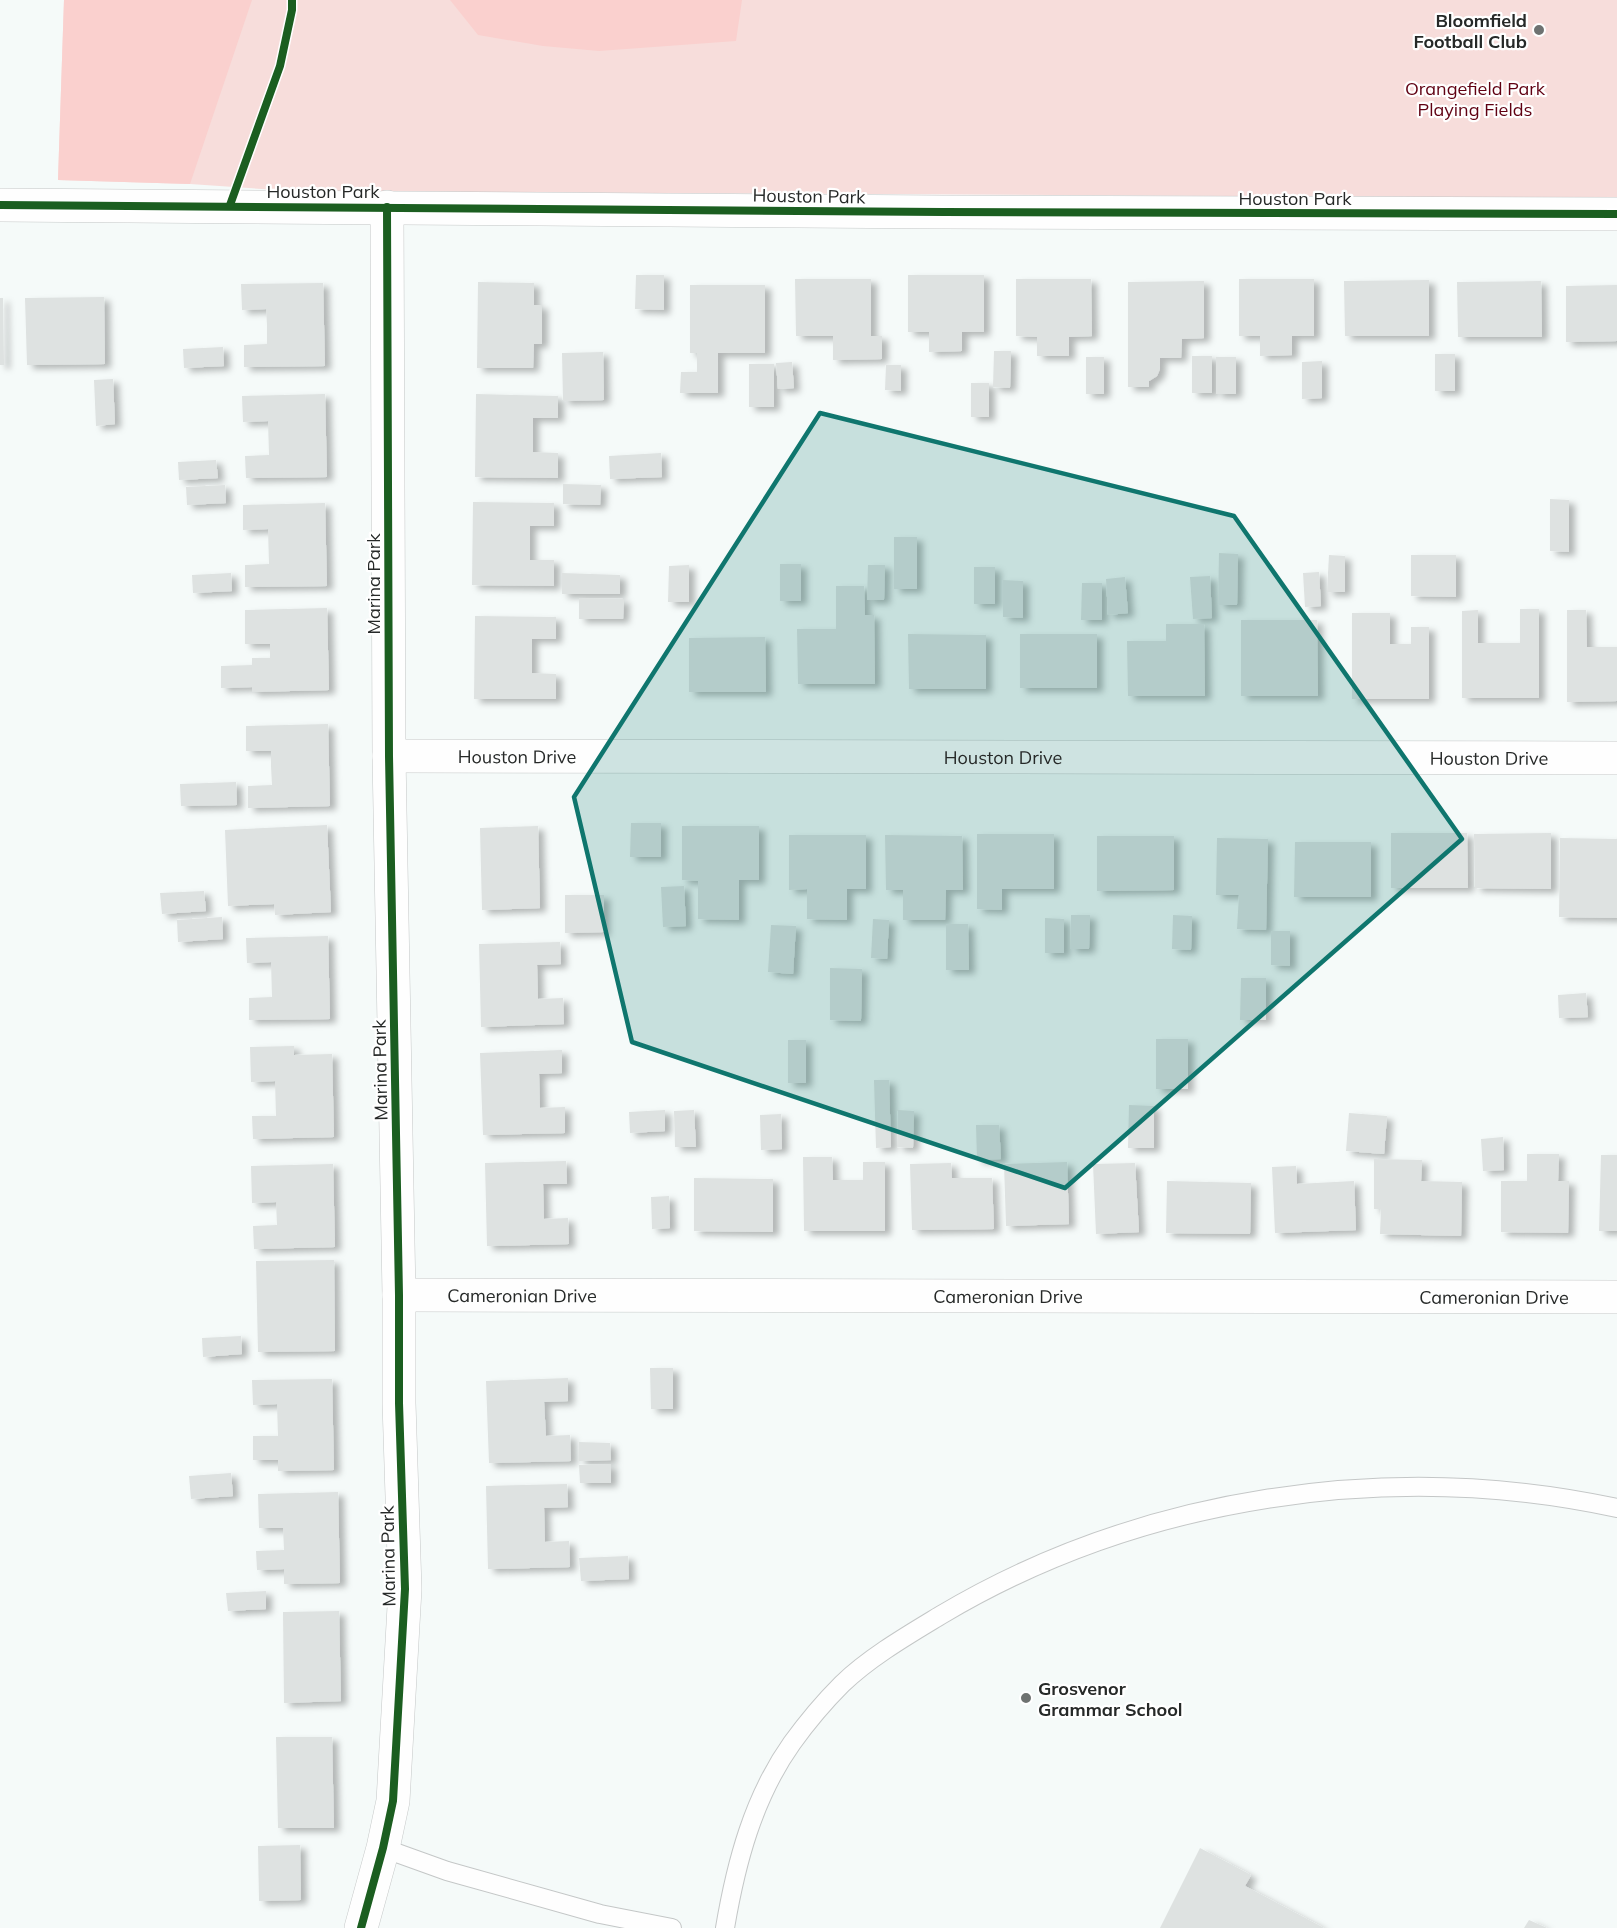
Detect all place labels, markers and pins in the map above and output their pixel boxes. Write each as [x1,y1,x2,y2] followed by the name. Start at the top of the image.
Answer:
[1413,9,1527,53] place label: Bloomfield Football Club
[1532,23,1546,37] marker: Bloomfield Football Club
[1038,1677,1183,1721] place label: Grosvenor Grammar School
[1019,1691,1033,1705] marker: Grosvenor Grammar School

